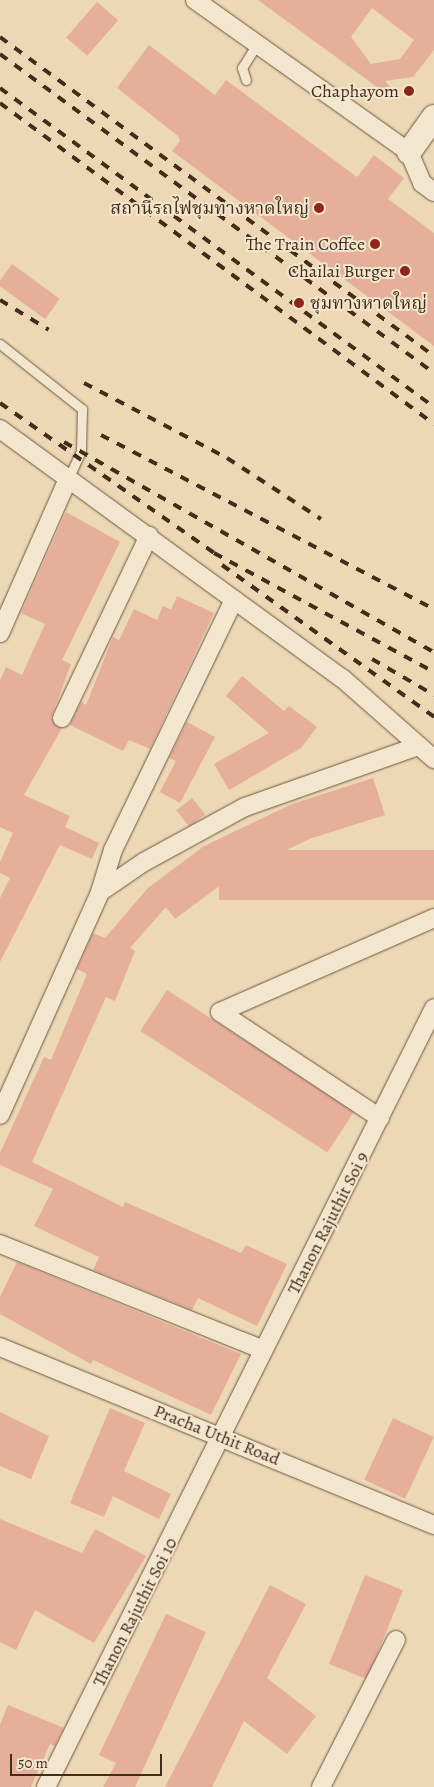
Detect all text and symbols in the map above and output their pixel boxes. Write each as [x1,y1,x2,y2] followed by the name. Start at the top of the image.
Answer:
[311,80,399,102] place label: Chaphayom
[403,85,415,97] marker: Chaphayom
[110,197,309,219] place label: สถานีรถไฟชุมทางหาดใหญ่
[313,202,325,214] marker: สถานีรถไฟชุมทางหาดใหญ่
[246,233,365,255] place label: The Train Coffee
[369,238,381,250] marker: The Train Coffee
[288,260,395,282] place label: Chailai Burger
[399,265,411,277] marker: Chailai Burger
[310,292,427,314] place label: ชุมทางหาดใหญ่
[292,296,306,310] marker: ชุมทางหาดใหญ่
[283,1148,373,1298] street label: Thanon Rajuthit Soi 9
[151,1400,283,1470] street label: Pracha Uthit Road
[88,1534,182,1690] street label: Thanon Rajuthit Soi 10
[12,1744,165,1776] scale bar
[18,1753,48,1773] text: 50 m

